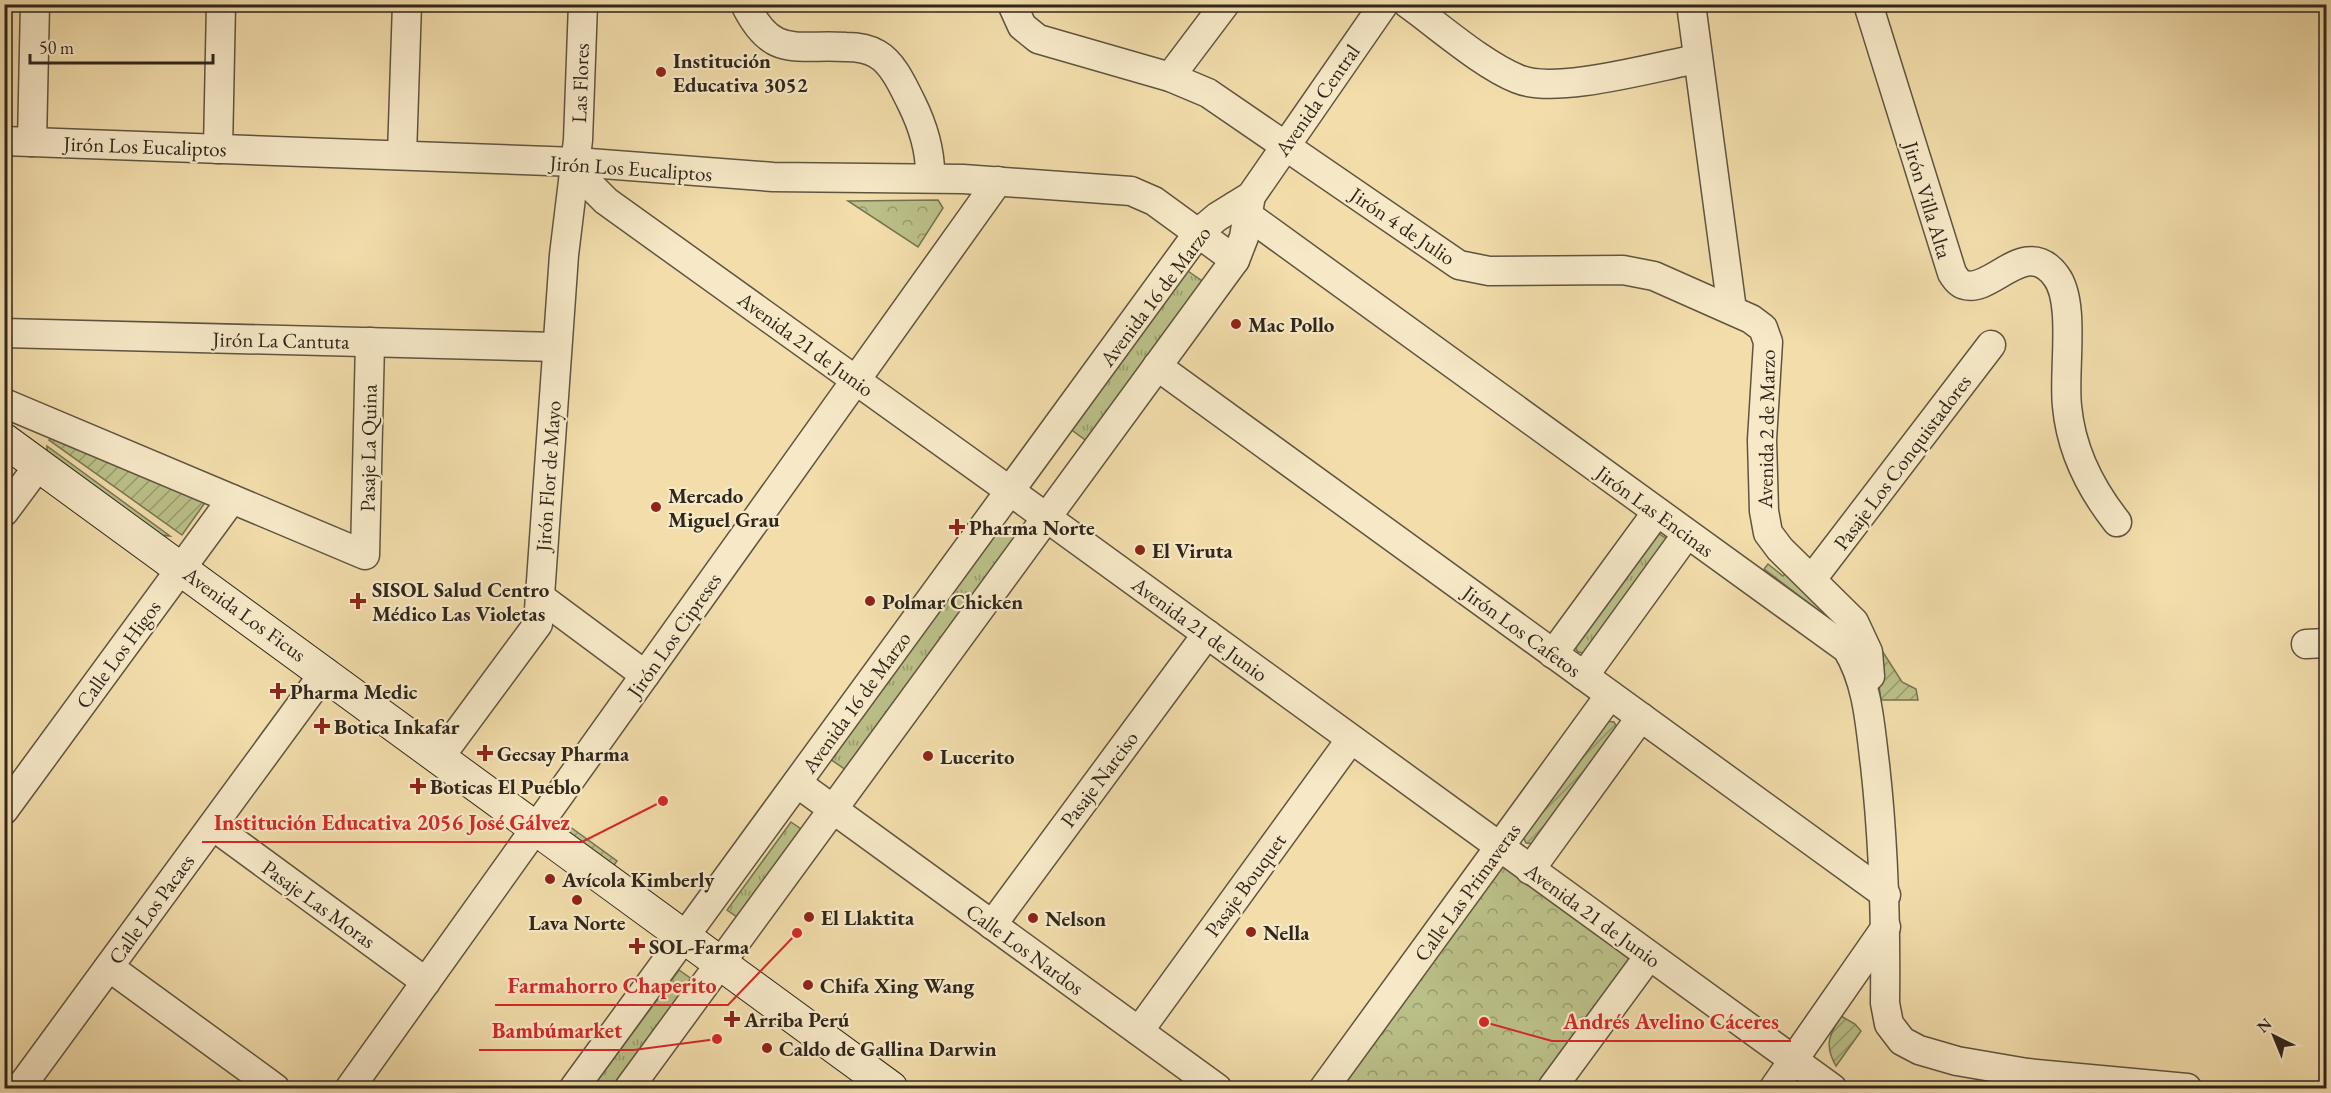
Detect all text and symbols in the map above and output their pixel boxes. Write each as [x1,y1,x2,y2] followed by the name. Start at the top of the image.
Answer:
[30,27,213,65] scale bar
[39,36,74,59] text: 50 m
[1268,39,1366,162] street label: Avenida Central
[565,42,595,123] street label: Las Flores
[673,47,808,98] place label: Institución Educativa 3052
[654,65,668,79] marker: Institución Educativa 3052
[61,130,227,162] street label: Jirón Los Eucaliptos
[1897,136,1959,262] street label: Jirón Villa Alta
[547,149,713,187] street label: Jirón Los Eucaliptos
[1344,180,1461,271] street label: Jirón 4 de Julio
[1093,220,1217,372] street label: Avenida 16 de Marzo
[732,285,879,402] street label: Avenida 21 de Junio
[1248,311,1335,338] place label: Mac Pollo
[1229,317,1243,331] marker: Mac Pollo
[210,325,350,355] street label: Jirón La Cantuta
[1751,349,1781,510] street label: Avenida 2 de Marzo
[1827,369,1977,555] street label: Pasaje Los Conquistadores
[353,383,384,512] street label: Pasaje La Quina
[529,400,567,554] street label: Jirón Flor de Mayo
[1589,458,1720,563] street label: Jirón Las Encinas
[668,482,780,533] place label: Mercado Miguel Grau
[649,500,663,514] marker: Mercado Miguel Grau
[969,514,1095,541] place label: Pharma Norte
[950,520,964,534] marker: Pharma Norte
[1152,537,1234,564] place label: El Viruta
[1133,543,1147,557] marker: El Viruta
[177,560,312,668] street label: Avenida Los Ficus
[620,567,727,704] street label: Jirón Los Cipreses
[1126,570,1273,687] street label: Avenida 21 de Junio
[372,576,550,627] place label: SISOL Salud Centro Médico Las Violetas
[1456,578,1587,683] street label: Jirón Los Cafetos
[882,588,1023,615] place label: Polmar Chicken
[349,592,367,610] marker: SISOL Salud Centro Médico Las Violetas
[69,594,167,714] street label: Calle Los Higos
[863,594,877,608] marker: Polmar Chicken
[795,626,917,779] street label: Avenida 16 de Marzo
[290,678,418,705] place label: Pharma Medic
[271,684,285,698] marker: Pharma Medic
[334,713,460,740] place label: Botica Inkafar
[315,719,329,733] marker: Botica Inkafar
[1054,725,1144,833] street label: Pasaje Narciso
[497,740,630,767] place label: Gecsay Pharma
[940,743,1015,770] place label: Lucerito
[478,746,492,760] marker: Gecsay Pharma
[921,749,935,763] marker: Lucerito
[430,773,581,800] place label: Boticas El Pueblo
[411,779,425,793] marker: Boticas El Pueblo
[202,802,582,842] callout: Institución Educativa 2056 José Gálvez
[214,808,570,837] text: Institución Educativa 2056 José Gálvez
[1408,817,1526,966] street label: Calle Las Primaveras
[1198,828,1292,942] street label: Pasaje Bouquet
[102,848,200,969] street label: Calle Los Pacaes
[257,854,381,954] street label: Pasaje Las Moras
[1519,856,1666,973] street label: Avenida 21 de Junio
[561,866,715,893] place label: Avícola Kimberly
[543,872,557,886] marker: Avícola Kimberly
[570,893,584,907] marker: Lava Norte
[961,897,1089,1001] street label: Calle Los Nardos
[821,904,915,931] place label: El Llaktita
[1045,905,1106,932] place label: Nelson
[528,909,626,936] place label: Lava Norte
[802,910,816,924] marker: El Llaktita
[1026,911,1040,925] marker: Nelson
[1263,919,1310,946] place label: Nella
[1244,925,1258,939] marker: Nella
[649,933,750,960] place label: SOL-Farma
[630,939,644,953] marker: SOL-Farma
[495,965,728,1005] callout: Farmahorro Chaperito
[508,971,717,1000] text: Farmahorro Chaperito
[820,972,975,999] place label: Chifa Xing Wang
[801,978,815,992] marker: Chifa Xing Wang
[1552,1001,1791,1041] callout: Andrés Avelino Cáceres
[743,1006,850,1033] place label: Arriba Perú
[2244,1006,2304,1066] north arrow
[1562,1007,1779,1036] text: Andrés Avelino Cáceres
[479,1010,634,1050] callout: Bambúmarket
[725,1012,739,1026] marker: Arriba Perú
[2252,1013,2276,1037] text: N
[492,1016,623,1045] text: Bambúmarket
[779,1035,997,1062] place label: Caldo de Gallina Darwin
[760,1041,774,1055] marker: Caldo de Gallina Darwin

